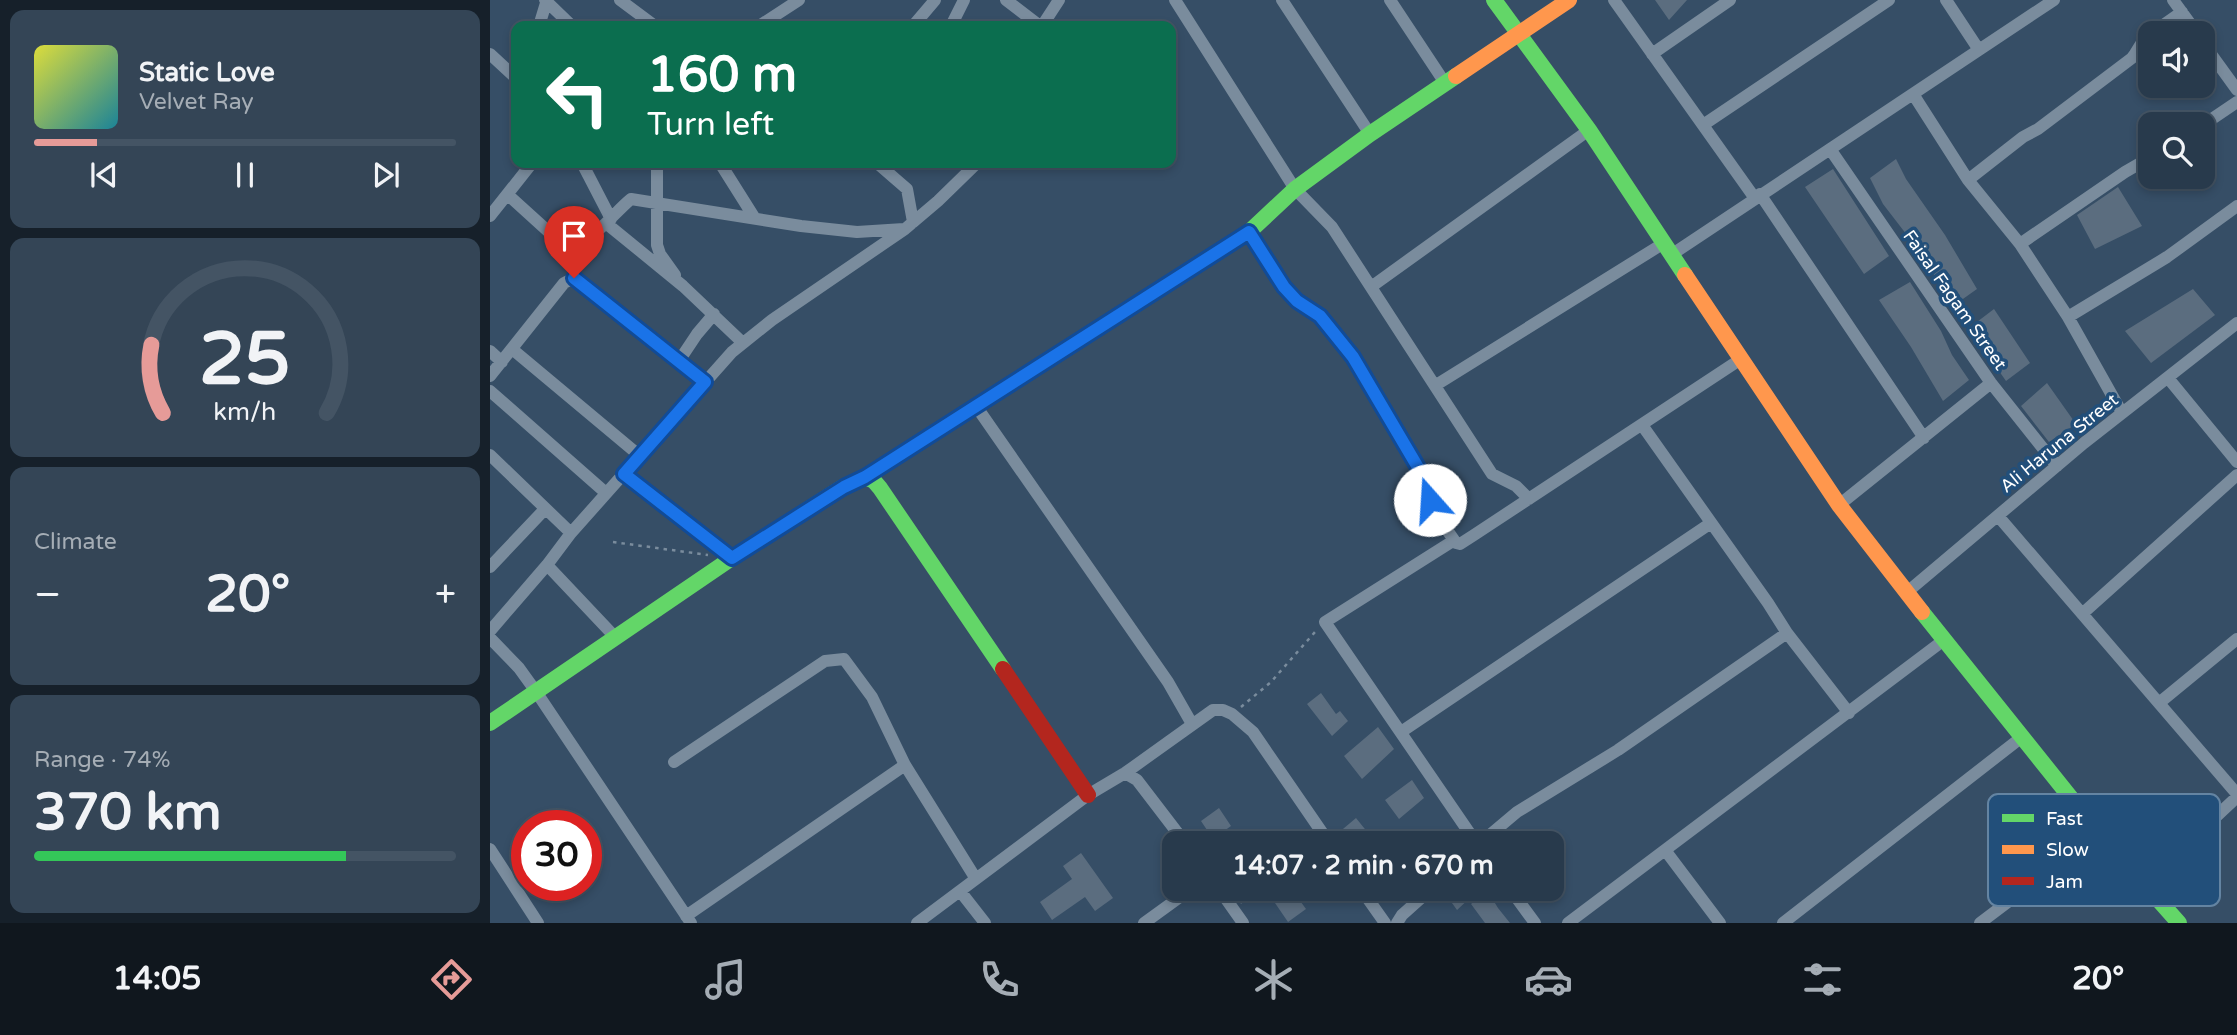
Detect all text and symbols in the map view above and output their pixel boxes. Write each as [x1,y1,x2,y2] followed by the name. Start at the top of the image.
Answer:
[2138,21,2215,189] map controls
[2138,21,2215,98] button: sound
[647,46,797,105] text: 160 m
[532,49,623,140] icon: left
[139,57,275,88] text: Static Love
[139,88,254,116] text: Velvet Ray
[647,106,774,144] text: Turn left
[2138,112,2215,189] button: search
[85,156,123,194] icon: previous
[226,156,264,194] icon: pause
[367,156,405,194] icon: next
[544,206,604,278] pin
[555,217,593,255] icon: arrive
[1898,226,2012,374] street label: Faisal Fagam Street
[199,317,291,405] text: 25
[1995,389,2123,497] street label: Ali Haruna Street
[214,397,276,427] text: km/h
[1393,463,1467,537] position arrow
[34,528,117,556] text: Climate
[205,563,290,626] text: 20°
[34,572,61,618] text: −
[435,572,456,618] text: +
[34,746,170,774] text: Range · 74%
[34,781,222,844] text: 370 km
[1988,794,2220,906] legend
[2046,808,2083,830] text: Fast
[511,810,602,901] speed limit sign: 30
[2046,839,2089,861] text: Slow
[1232,850,1494,881] text: 14:07 · 2 min · 670 m
[2046,871,2083,893] text: Jam
[427,955,476,1004] icon: directions
[701,955,750,1004] icon: music
[975,955,1024,1004] icon: phone
[1249,955,1298,1004] icon: climate
[1524,955,1573,1004] icon: car
[1798,955,1847,1004] icon: filters
[113,960,201,998] text: 14:05
[2072,960,2124,998] text: 20°

